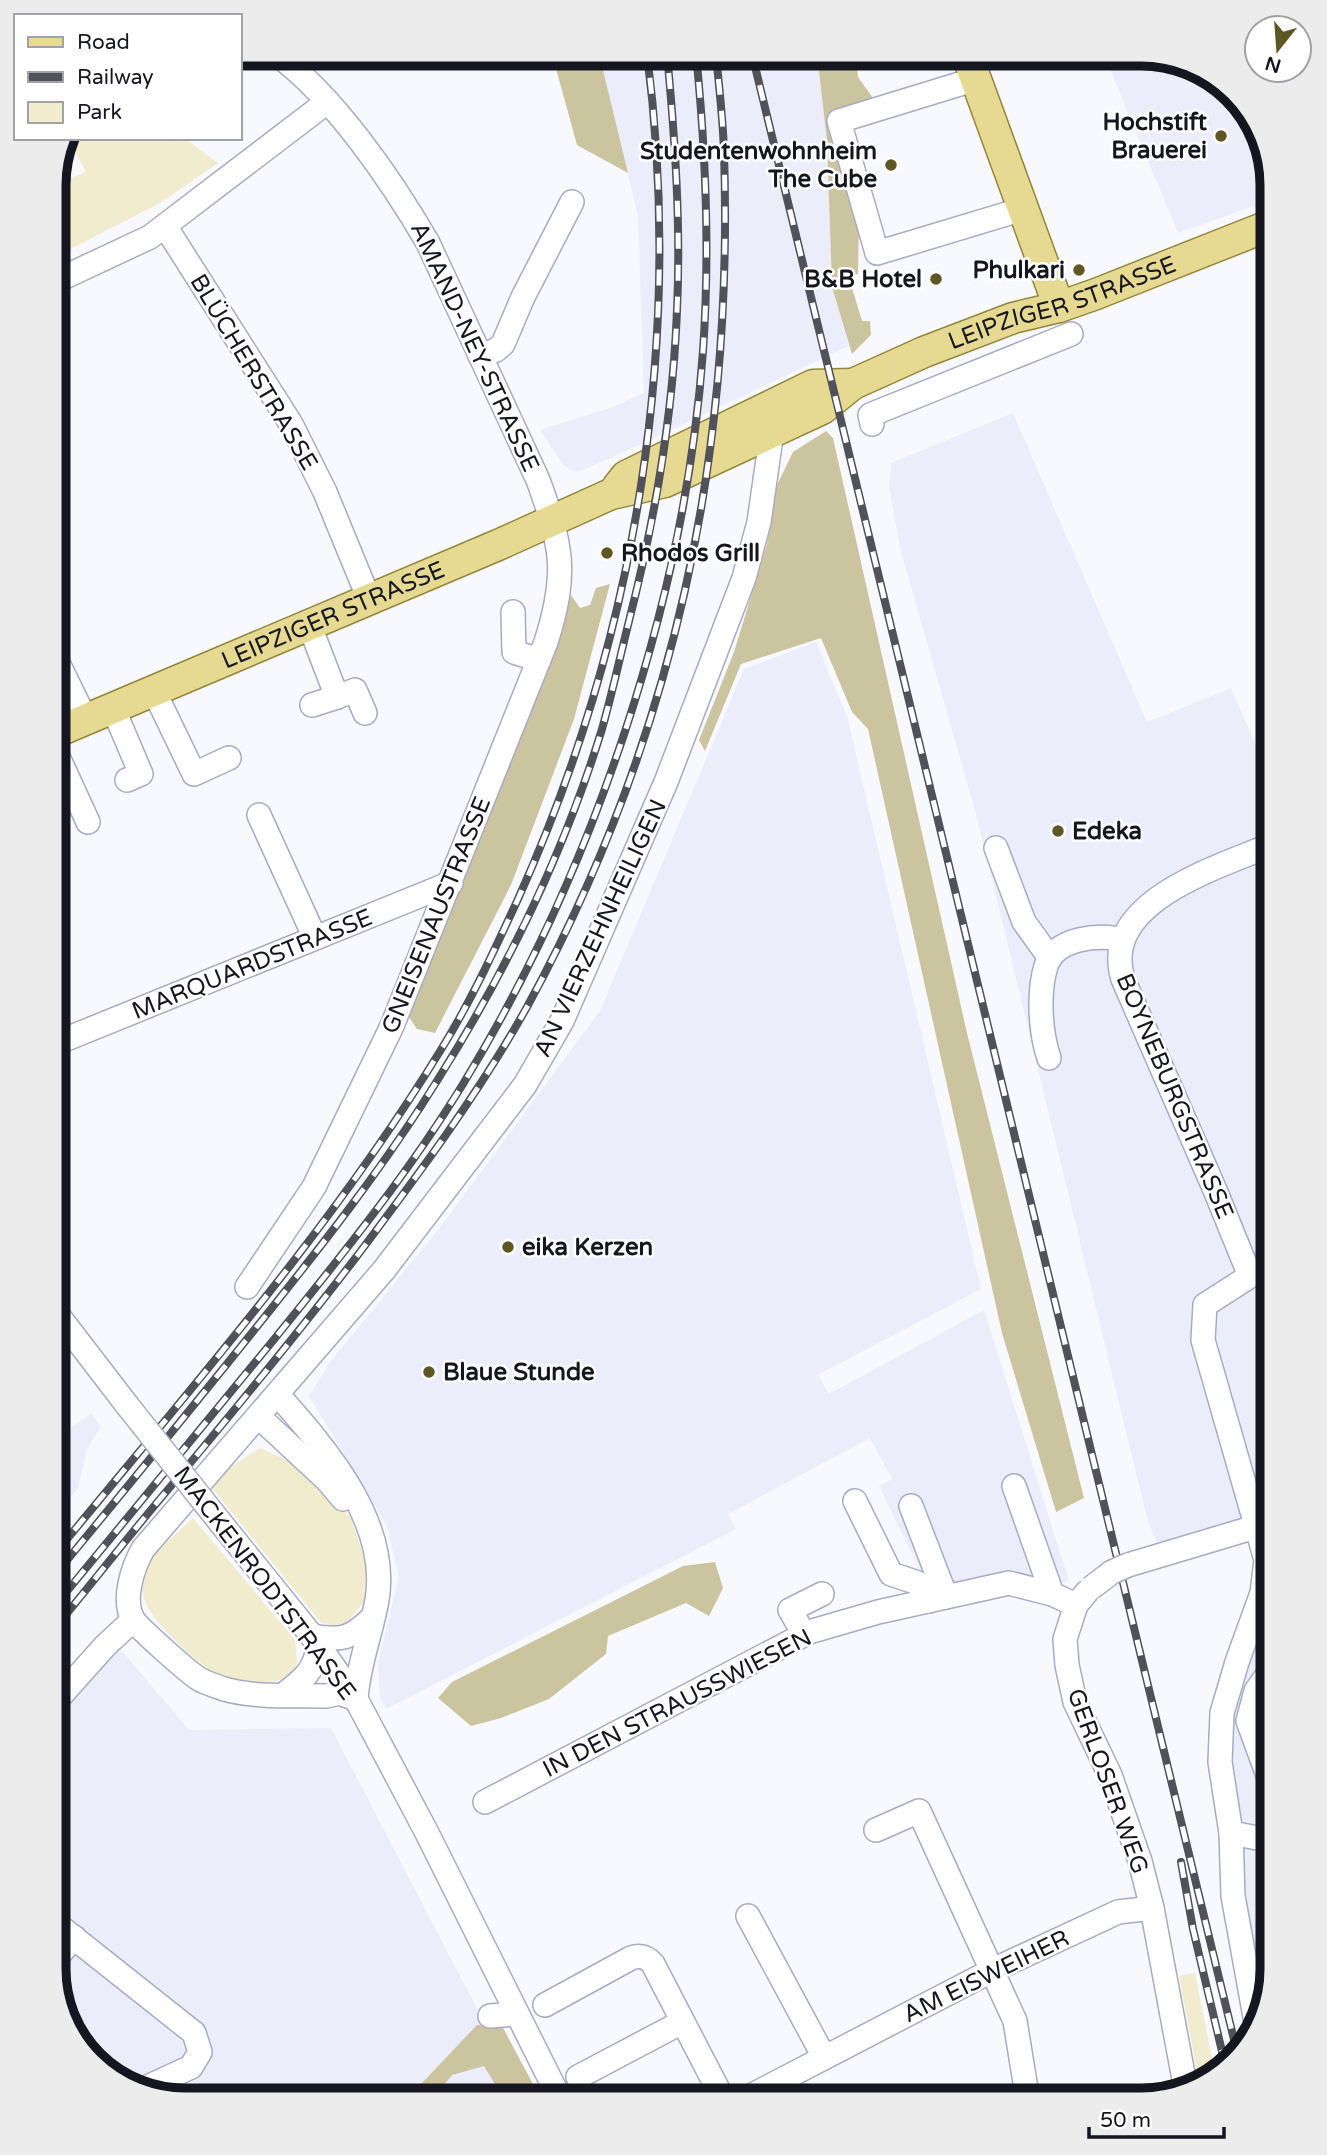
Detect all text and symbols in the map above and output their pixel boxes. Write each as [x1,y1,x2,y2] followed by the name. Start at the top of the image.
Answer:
[14,14,242,140] legend
[1243,14,1313,84] north arrow
[77,30,130,55] text: Road
[1263,52,1284,77] text: N
[77,65,154,90] text: Railway
[77,100,122,125] text: Park
[1103,108,1208,165] place label: Hochstift Brauerei
[1213,128,1229,144] marker: Hochstift Brauerei
[640,137,877,194] place label: Studentenwohnheim The Cube
[883,157,899,173] marker: Studentenwohnheim The Cube
[404,218,545,477] street label: AMAND-NEY-STRASSE
[944,250,1180,356] street label: LEIPZIGER STRASSE
[972,256,1065,285] place label: Phulkari
[1071,262,1087,278] marker: Phulkari
[804,265,922,294] place label: B&B Hotel
[184,269,324,476] street label: BLÜCHERSTRASSE
[928,271,944,287] marker: B&B Hotel
[621,539,760,568] place label: Rhodos Grill
[599,545,615,561] marker: Rhodos Grill
[217,555,449,675] street label: LEIPZIGER STRASSE
[376,792,497,1038] street label: GNEISENAUSTRASSE
[528,795,673,1062] street label: AN VIERZEHNHEILIGEN
[1072,817,1142,846] place label: Edeka
[1050,823,1066,839] marker: Edeka
[128,903,377,1026] street label: MARQUARDSTRASSE
[1110,969,1239,1223] street label: BOYNEBURGSTRASSE
[522,1233,653,1262] place label: eika Kerzen
[500,1239,516,1255] marker: eika Kerzen
[443,1358,595,1387] place label: Blaue Stunde
[421,1364,437,1380] marker: Blaue Stunde
[167,1461,362,1706] street label: MACKENRODTSTRASSE
[538,1623,816,1784] street label: IN DEN STRAUSSWIESEN
[1061,1685,1154,1878] street label: GERLOSER WEG
[898,1924,1074,2029] street label: AM EISWEIHER
[1089,2096,1224,2140] scale bar
[1100,2108,1151,2133] text: 50 m

